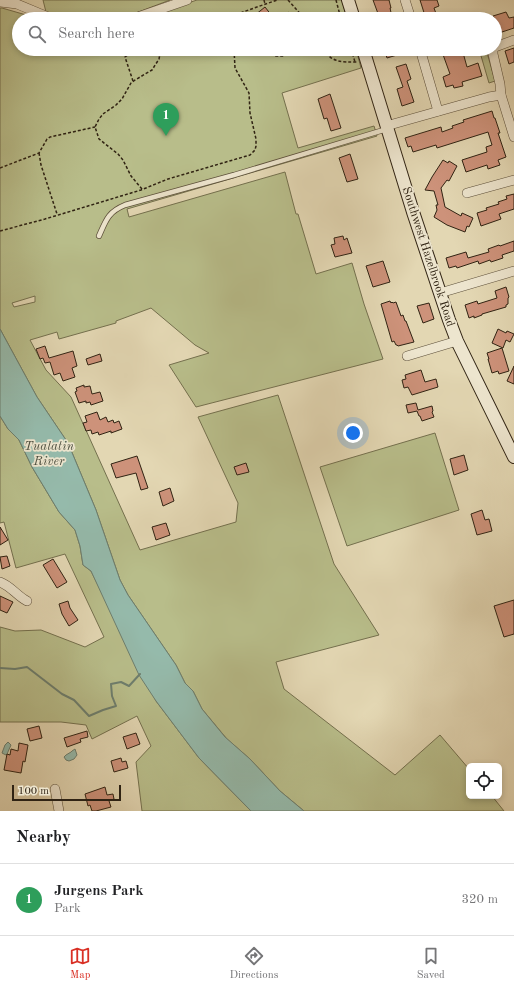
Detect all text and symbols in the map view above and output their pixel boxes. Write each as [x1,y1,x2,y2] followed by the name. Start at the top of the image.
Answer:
[12,12,502,56] search box
[26,23,48,45] icon: search
[58,27,135,42] text: Search here
[153,103,179,136] pin: 1
[400,186,456,328] street label: Southwest Hazelbrook Road
[343,423,363,443] your location
[24,440,75,468] water label: Tualatin River
[466,763,502,799] map controls
[466,763,502,799] button: locate
[12,783,121,802] scale bar
[18,786,49,797] text: 100 m
[16,829,71,846] text: Nearby
[54,884,144,899] text: Jurgens Park
[25,893,33,906] text: 1
[461,893,498,906] text: 320 m
[54,902,81,915] text: Park
[69,945,91,983] tab: Map
[230,945,278,983] tab: Directions
[417,945,445,983] tab: Saved

